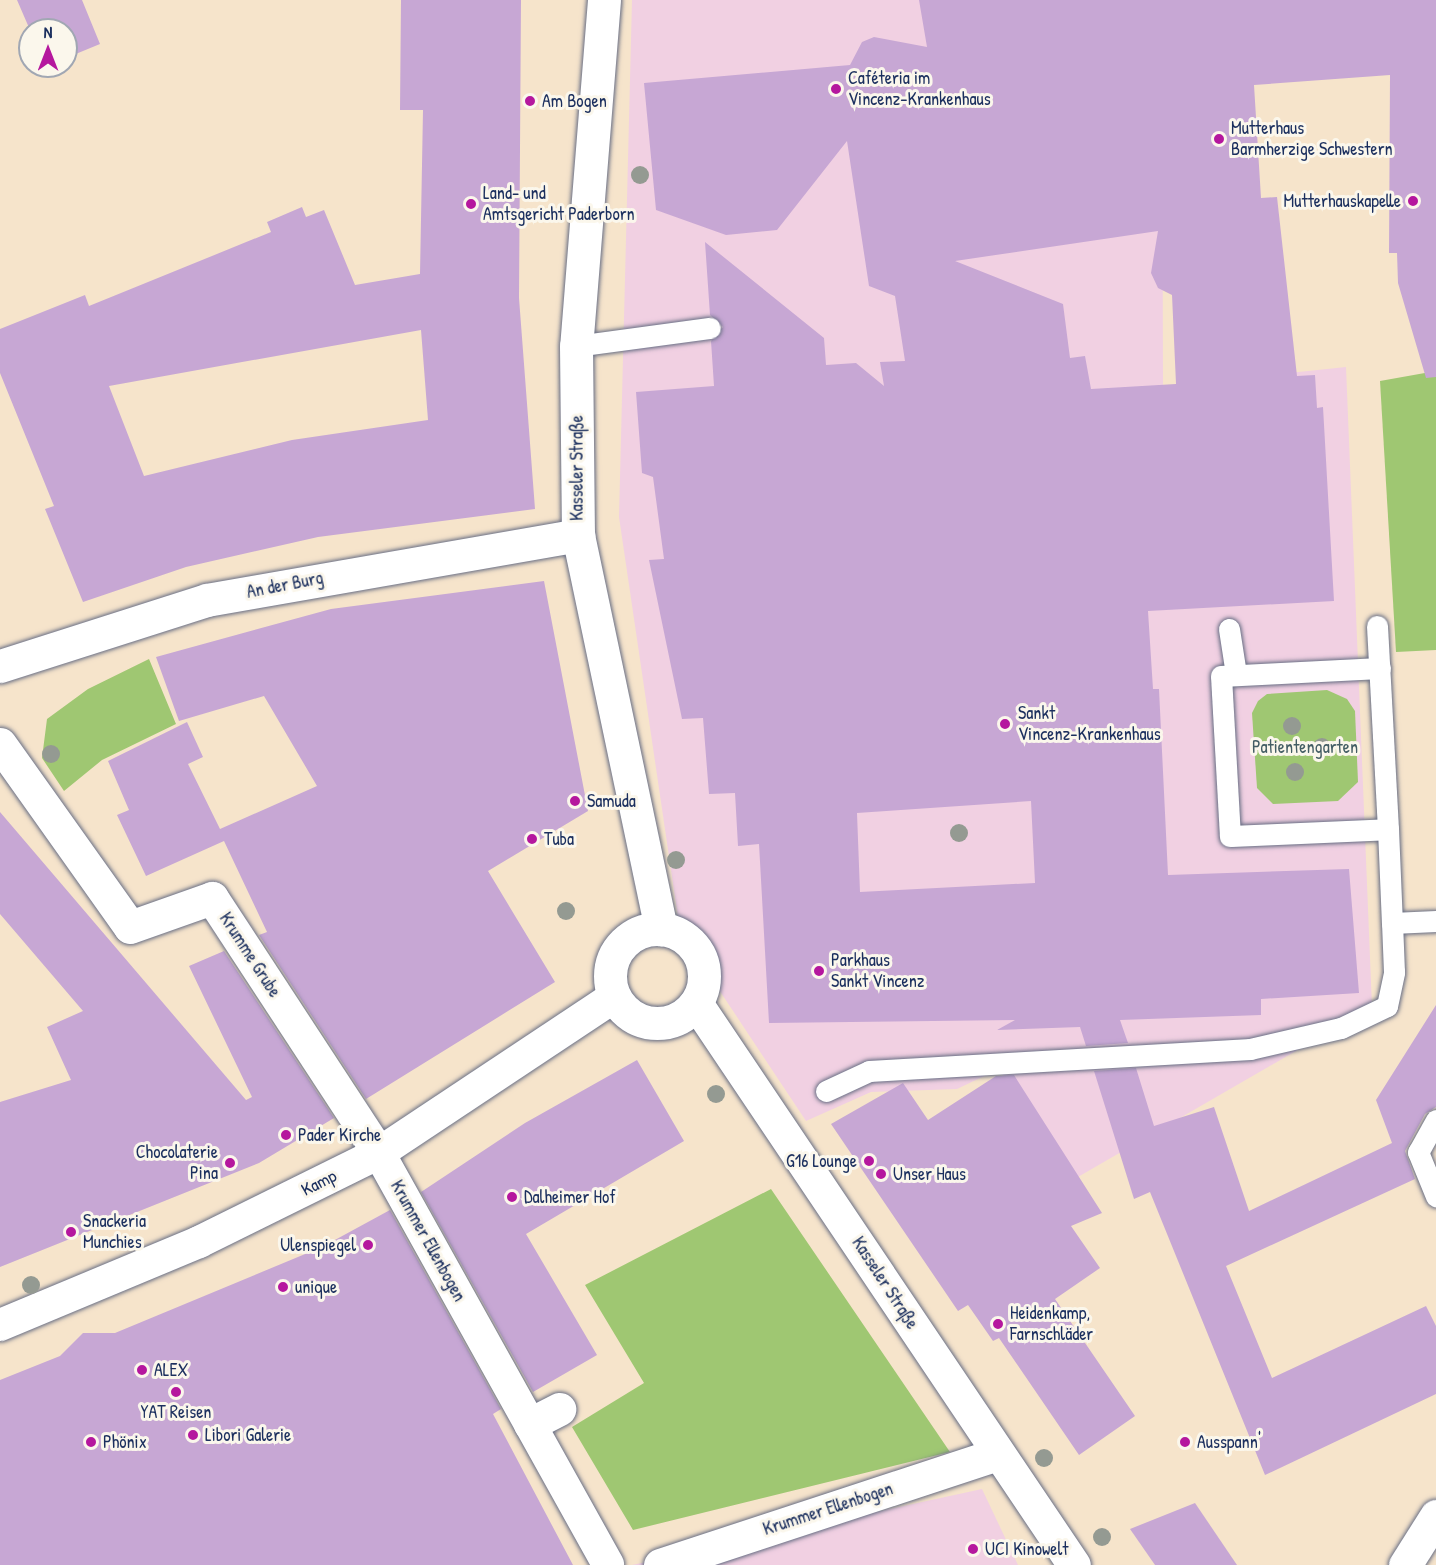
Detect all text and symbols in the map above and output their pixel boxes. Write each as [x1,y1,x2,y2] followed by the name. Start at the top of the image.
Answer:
[18,18,78,78] north arrow
[44,21,52,43] text: N
[848,68,991,110] place label: Caféteria im Vincenz-Krankenhaus
[829,82,843,96] marker: Caféteria im Vincenz-Krankenhaus
[542,90,607,112] place label: Am Bogen
[523,94,537,108] marker: Am Bogen
[1231,118,1393,160] place label: Mutterhaus Barmherzige Schwestern
[1212,132,1226,146] marker: Mutterhaus Barmherzige Schwestern
[483,183,635,226] place label: Land- und Amtsgericht Paderborn
[1284,190,1401,212] place label: Mutterhauskapelle
[1406,194,1420,208] marker: Mutterhauskapelle
[464,197,478,211] marker: Land- und Amtsgericht Paderborn
[566,415,588,521] street label: Kasseler Straße
[245,567,325,603] street label: An der Burg
[1018,703,1161,746] place label: Sankt Vincenz-Krankenhaus
[996,715,1014,733] marker: Sankt Vincenz-Krankenhaus
[1252,736,1358,758] park label: Patientengarten
[587,790,636,812] place label: Samuda
[568,794,582,808] marker: Samuda
[544,828,574,850] place label: Tuba
[525,832,539,846] marker: Tuba
[215,909,285,1001] street label: Krumme Grube
[831,950,925,992] place label: Parkhaus Sankt Vincenz
[812,964,826,978] marker: Parkhaus Sankt Vincenz
[298,1124,381,1146] place label: Pader Kirche
[279,1128,293,1142] marker: Pader Kirche
[136,1142,218,1184] place label: Chocolaterie Pina
[786,1150,857,1172] place label: G16 Lounge
[862,1154,876,1168] marker: G16 Lounge
[223,1156,237,1170] marker: Chocolaterie Pina
[893,1163,966,1185] place label: Unser Haus
[298,1165,340,1201] street label: Kamp
[874,1167,888,1181] marker: Unser Haus
[386,1177,470,1305] street label: Krummer Ellenbogen
[524,1186,616,1208] place label: Dalheimer Hof
[505,1190,519,1204] marker: Dalheimer Hof
[83,1211,146,1254] place label: Snackeria Munchies
[64,1225,78,1239] marker: Snackeria Munchies
[847,1233,923,1333] street label: Kasseler Straße
[280,1234,356,1256] place label: Ulenspiegel
[361,1238,375,1252] marker: Ulenspiegel
[295,1276,337,1298] place label: unique
[276,1280,290,1294] marker: unique
[1010,1303,1093,1346] place label: Heidenkamp, Farnschläder
[991,1317,1005,1331] marker: Heidenkamp, Farnschläder
[154,1359,188,1381] place label: ALEX
[135,1363,149,1377] marker: ALEX
[169,1385,183,1399] marker: YAT Reisen
[141,1401,211,1423] place label: YAT Reisen
[205,1424,291,1446] place label: Libori Galerie
[186,1428,200,1442] marker: Libori Galerie
[103,1431,147,1453] place label: Phönix
[1197,1431,1261,1453] place label: Ausspann'
[84,1435,98,1449] marker: Phönix
[1178,1435,1192,1449] marker: Ausspann'
[760,1478,896,1540] street label: Krummer Ellenbogen
[985,1538,1068,1560] place label: UCI Kinowelt
[966,1542,980,1556] marker: UCI Kinowelt

